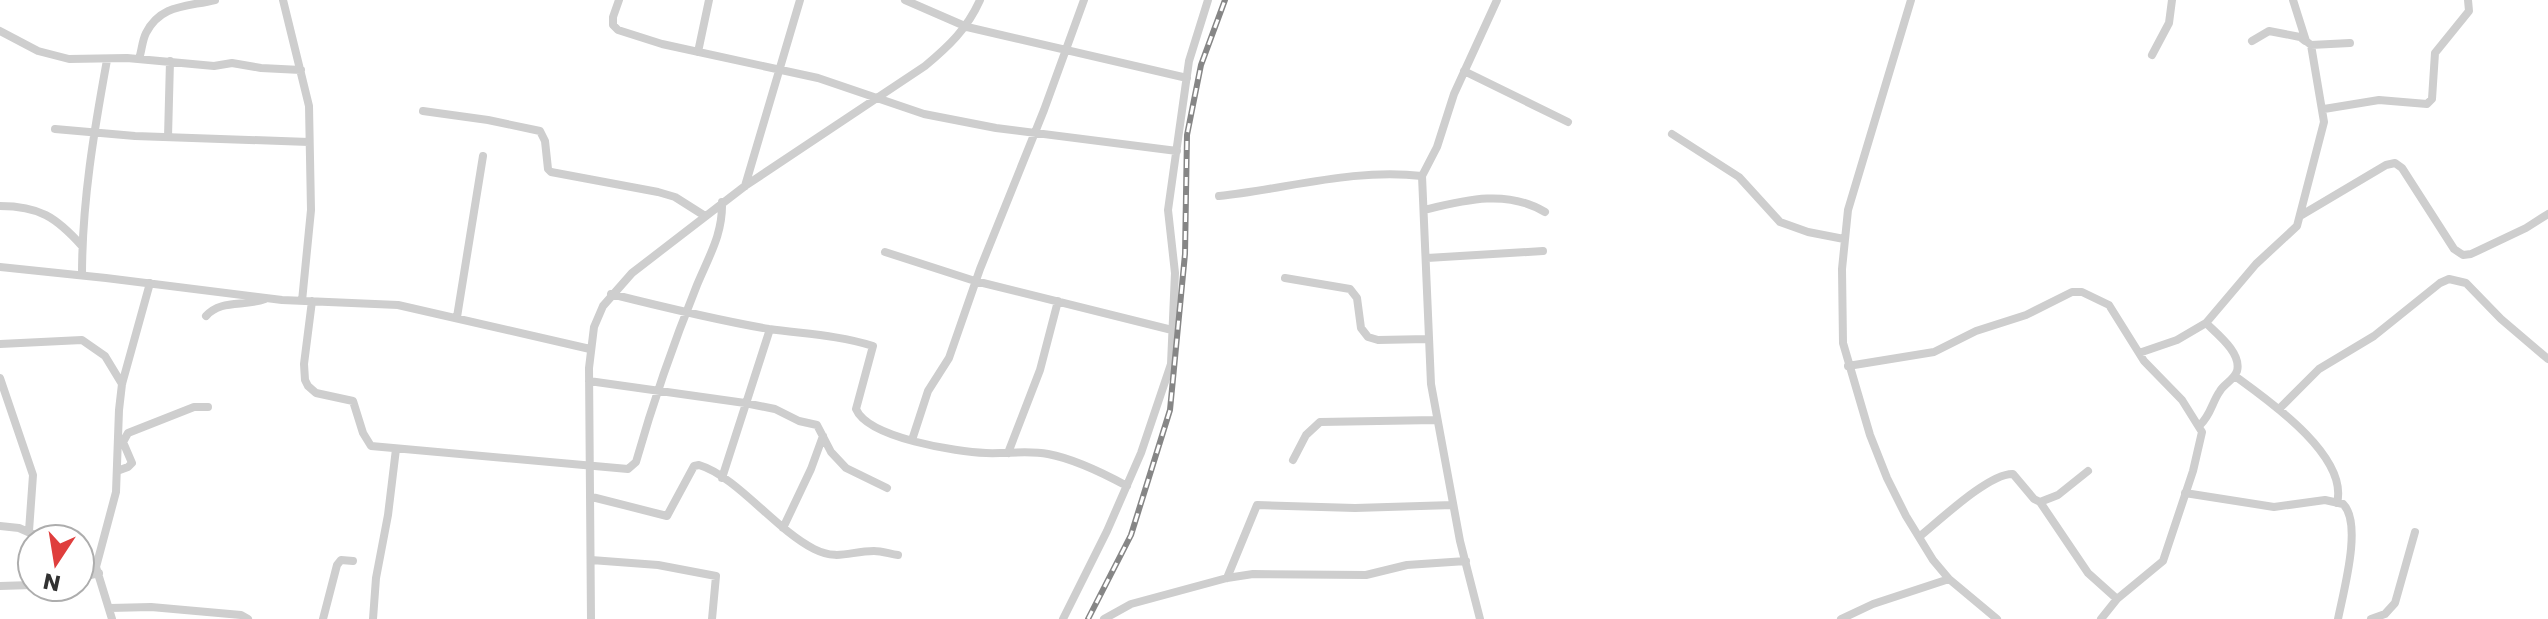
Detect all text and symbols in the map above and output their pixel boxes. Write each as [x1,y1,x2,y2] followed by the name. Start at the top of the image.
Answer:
[16,523,96,603] north arrow
[41,565,63,599] text: N

